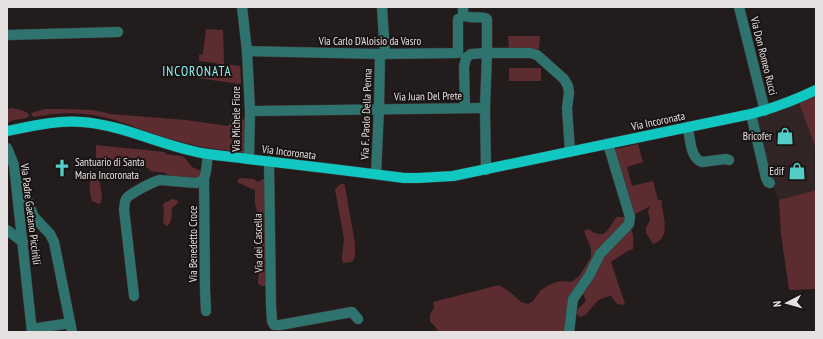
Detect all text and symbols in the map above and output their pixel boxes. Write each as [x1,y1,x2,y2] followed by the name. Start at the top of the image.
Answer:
[747,14,781,97] street label: Via Don Romeo Rucci
[318,34,421,48] street label: Via Carlo D'Aloisio da Vasro
[162,63,232,80] district label: INCORONATA
[357,68,375,161] street label: Via F. Paolo Della Penna
[229,86,243,153] street label: Via Michele Fiore
[393,88,463,104] street label: Via Juan Del Prete
[629,108,686,134] street label: Via Incoronata
[775,126,795,146] shop icon: Bricofer
[743,129,772,143] place label: Bricofer
[260,142,317,162] street label: Via Incoronata
[75,155,144,182] place label: Santuario di Santa Maria Incoronata
[52,158,72,178] church icon: Santuario di Santa Maria Incoronata
[787,161,807,181] shop icon: Edif
[18,162,44,265] street label: Via Padre Gaetano Piccirilli
[769,164,785,178] place label: Edif
[186,205,200,283] street label: Via Benedetto Croce
[250,213,266,274] street label: Via dei Cascella
[767,283,807,323] north arrow
[770,300,784,308] text: N

